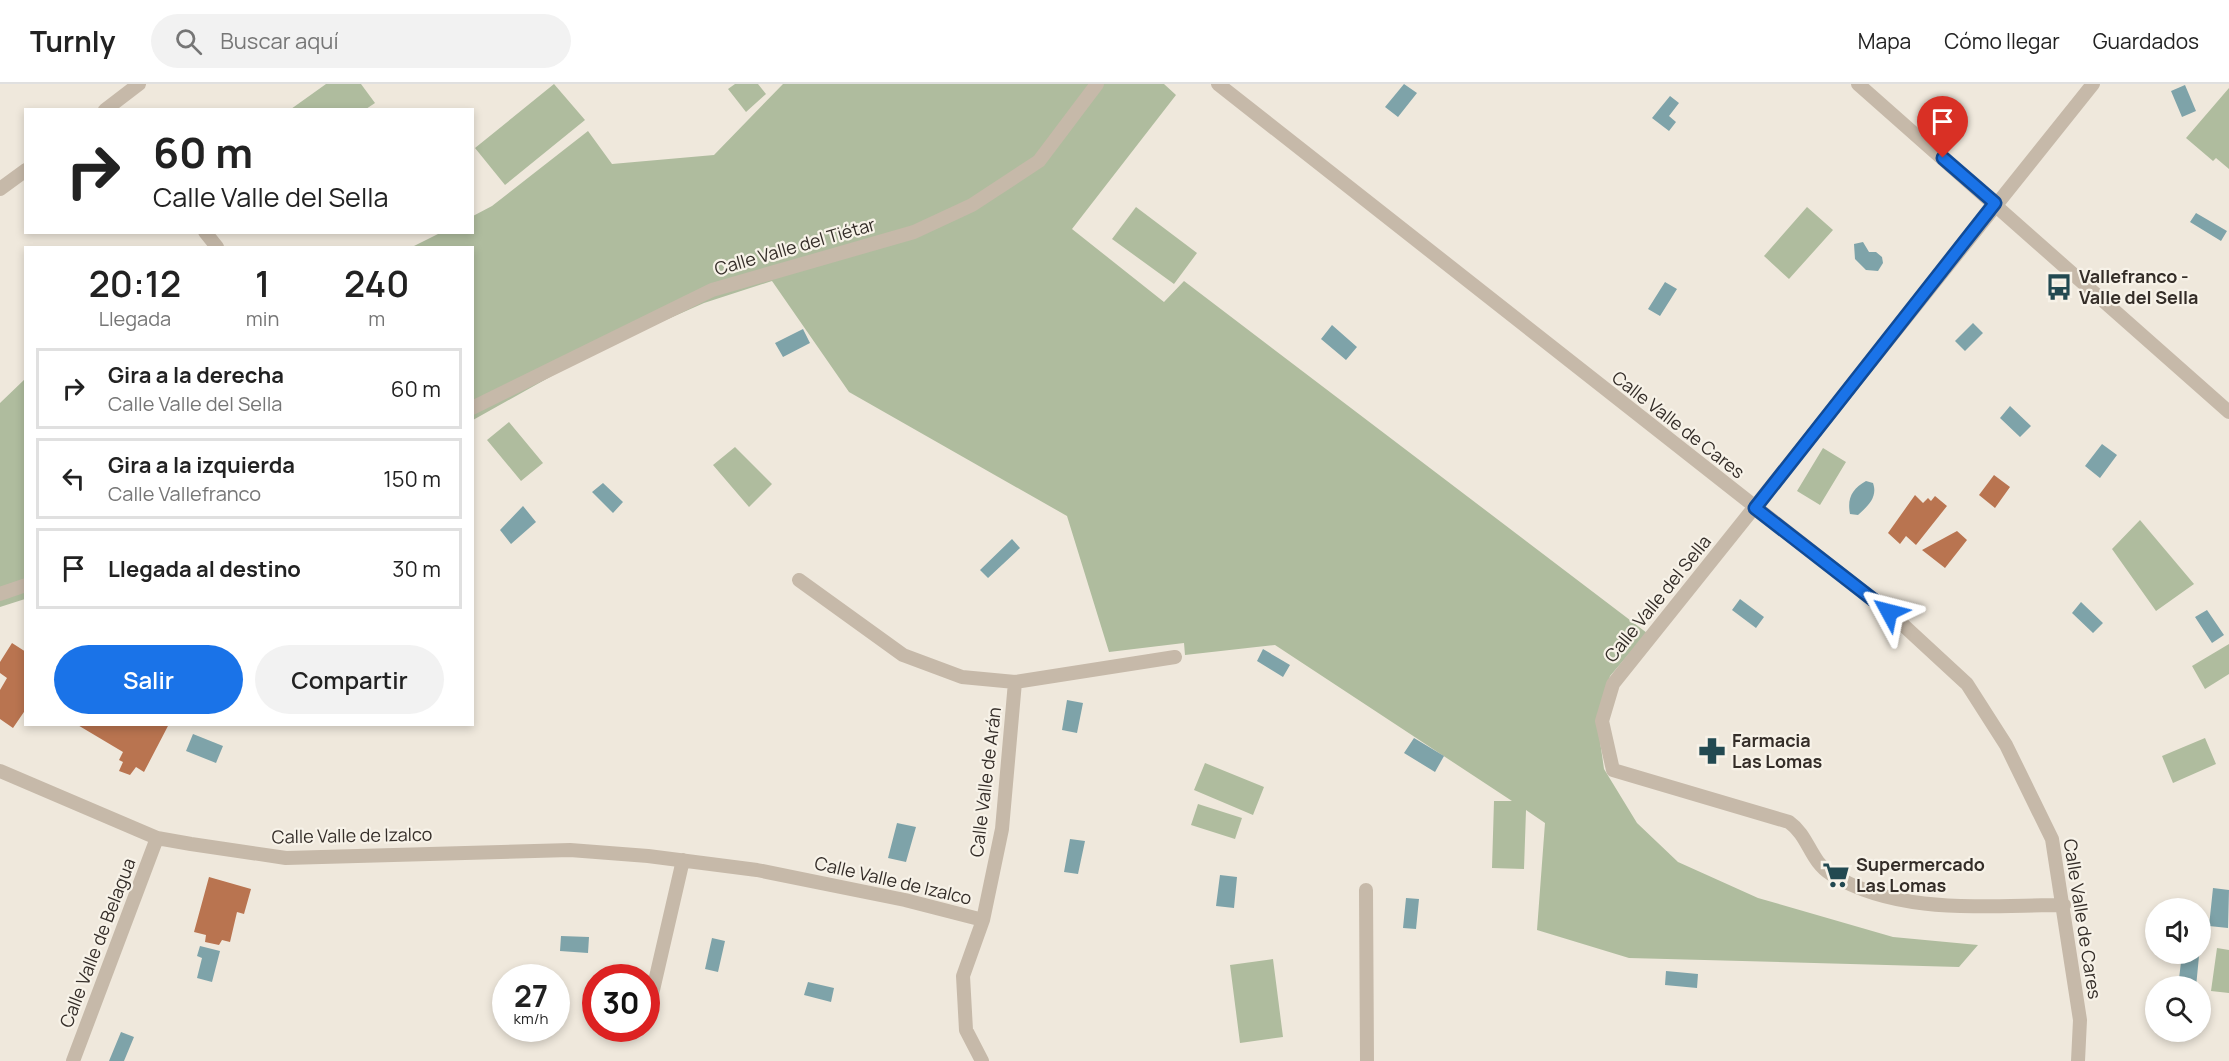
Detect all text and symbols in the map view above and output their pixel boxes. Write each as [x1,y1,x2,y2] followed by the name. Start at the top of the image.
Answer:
[151,14,571,68] search box
[30,22,115,60] text: Turnly
[172,25,205,58] icon: search
[220,26,339,56] text: Buscar aquí
[1858,27,1911,55] text: Mapa
[1944,27,2060,55] text: Cómo llegar
[2093,27,2199,55] text: Guardados
[1917,96,1968,158] pin
[1926,105,1959,138] icon: arrive
[153,123,253,181] text: 60 m
[54,132,132,210] icon: right
[153,178,389,215] text: Calle Valle del Sella
[712,211,878,280] street label: Calle Valle del Tiétar
[89,259,181,308] text: 20:12
[255,259,270,308] text: 1
[344,259,409,308] text: 240
[2079,264,2198,309] place label: Vallefranco - Valle del Sella
[2044,272,2074,302] bus stop icon: Vallefranco - Valle del Sella
[99,305,171,332] text: Llegada
[246,305,279,332] text: min
[368,305,385,332] text: m
[108,360,284,390] text: Gira a la derecha
[1607,365,1750,484] street label: Calle Valle de Cares
[57,372,90,405] icon: right
[391,374,441,404] text: 60 m
[108,390,282,417] text: Calle Valle del Sella
[108,450,295,480] text: Gira a la izquierda
[57,462,90,495] icon: left
[383,464,441,494] text: 150 m
[108,480,261,507] text: Calle Vallefranco
[1598,530,1716,667] street label: Calle Valle del Sella
[57,552,90,585] icon: arrive
[108,554,301,584] text: Llegada al destino
[392,554,441,584] text: 30 m
[1857,580,1921,644] position arrow
[54,645,243,714] button: Salir
[255,645,444,714] button: Compartir
[964,705,1006,858] street label: Calle Valle de Arán
[1732,728,1823,773] place label: Farmacia Las Lomas
[1697,736,1727,766] pharmacy icon: Farmacia Las Lomas
[272,822,432,848] street label: Calle Valle de Izalco
[2058,837,2108,1001] street label: Calle Valle de Cares
[812,850,974,910] street label: Calle Valle de Izalco
[1856,852,1985,897] place label: Supermercado Las Lomas
[54,854,141,1031] street label: Calle Valle de Belagua
[1821,860,1851,890] supermarket icon: Supermercado Las Lomas
[2145,898,2211,1042] map controls
[2145,898,2211,964] button: sound
[582,964,660,1042] speed limit sign: 30
[514,975,548,1016] text: 27
[2145,976,2211,1042] button: search
[514,1008,548,1029] text: km/h

